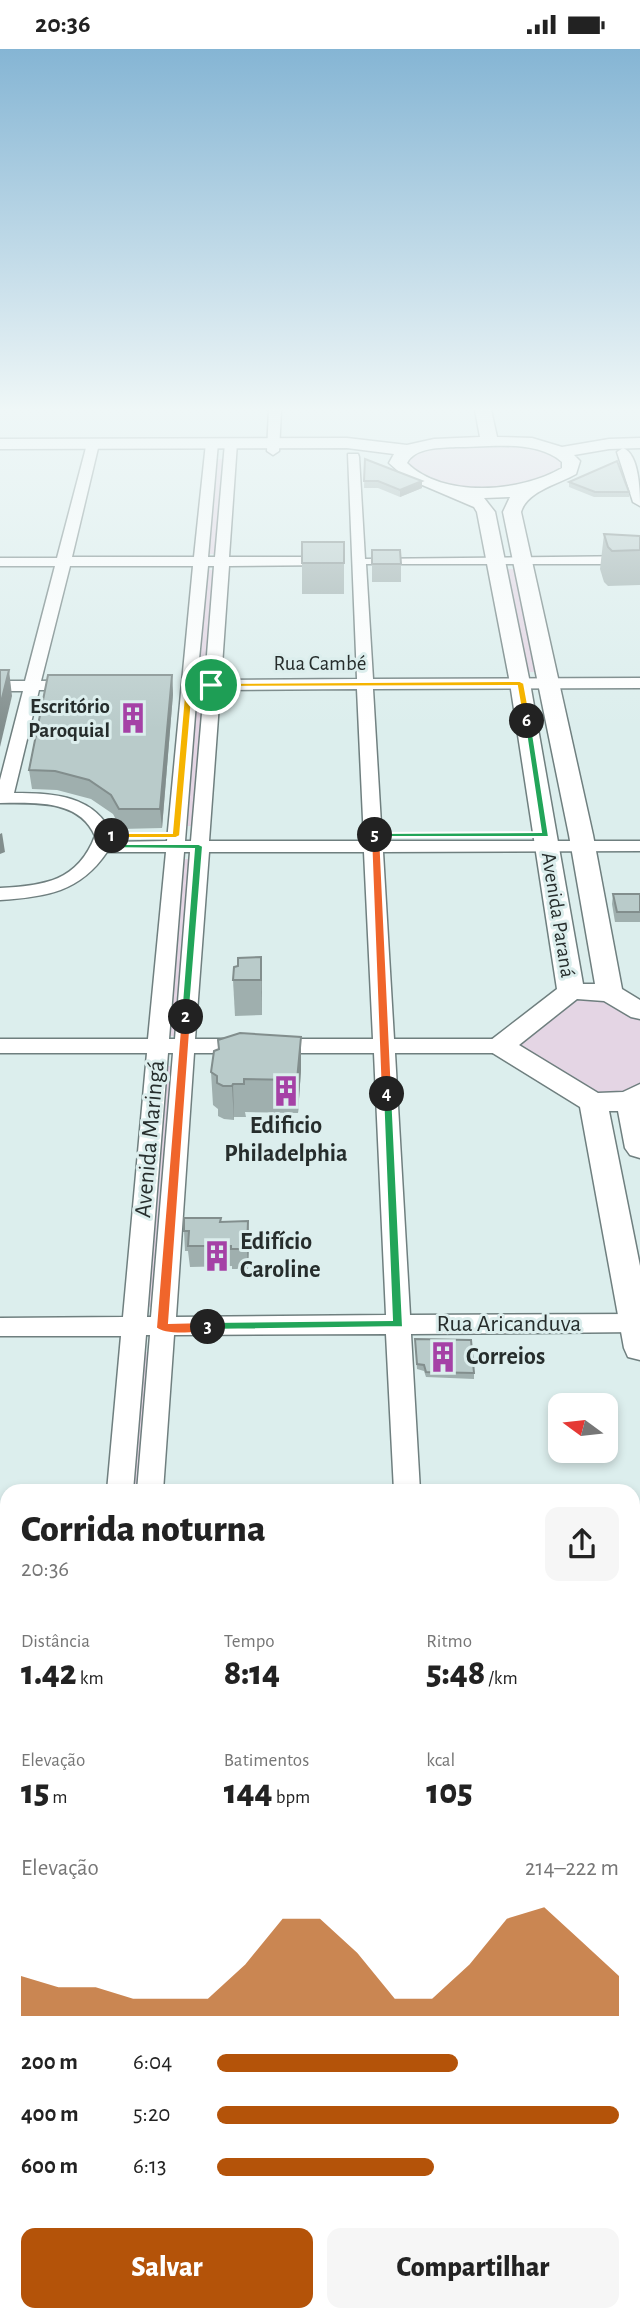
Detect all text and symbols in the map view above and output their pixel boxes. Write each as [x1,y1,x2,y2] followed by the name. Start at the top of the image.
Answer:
[35,11,91,37] text: 20:36
[274,653,366,674] street label: Rua Cambé
[181,655,241,715] pin
[192,666,230,704] icon: arrive
[28,696,110,741] place label: Escritório Paroquial
[116,701,150,735] building icon: Escritório Paroquial
[510,703,544,739] pin: 6
[522,711,531,730] text: 6
[358,817,392,853] pin: 5
[94,819,130,853] pin: 1
[370,825,379,844] text: 5
[108,826,115,845] text: 1
[538,851,578,979] street label: Avenida Paraná
[168,999,204,1035] pin: 2
[181,1007,190,1026] text: 2
[131,1059,169,1219] street label: Avenida Maringá
[269,1074,303,1108] building icon: Edificio Philadelphia
[370,1077,404,1111] pin: 4
[382,1084,391,1103] text: 4
[224,1114,348,1166] place label: Edificio Philadelphia
[240,1230,321,1282] place label: Edifício Caroline
[200,1239,234,1273] building icon: Edifício Caroline
[190,1309,226,1345] pin: 3
[437,1312,581,1336] street label: Rua Aricanduva
[203,1317,212,1336] text: 3
[426,1340,460,1374] building icon: Correios
[466,1345,545,1369] place label: Correios
[548,1393,618,1463] north arrow
[548,1393,618,1463] map controls
[545,1507,619,1581] button: share
[21,1511,266,1549] text: Corrida noturna
[21,1558,69,1581] text: 20:36
[21,1632,90,1651] text: Distância
[224,1632,275,1651] text: Tempo
[426,1632,472,1651] text: Ritmo
[21,1656,77,1691] text: 1.42
[224,1656,280,1691] text: 8:14
[426,1656,485,1691] text: 5:48
[77,1669,104,1688] text: km
[485,1669,518,1688] text: /km
[21,1751,85,1770] text: Elevação
[224,1751,309,1770] text: Batimentos
[426,1751,455,1770] text: kcal
[21,1775,49,1810] text: 15
[224,1775,273,1810] text: 144
[426,1775,473,1810] text: 105
[49,1788,68,1807] text: m
[273,1788,310,1807] text: bpm
[21,1857,99,1880] text: Elevação
[525,1857,619,1880] text: 214–222 m
[21,2051,78,2074] text: 200 m
[133,2051,172,2074] text: 6:04
[21,2103,79,2126] text: 400 m
[133,2103,171,2126] text: 5:20
[21,2155,78,2178] text: 600 m
[133,2155,166,2178] text: 6:13
[21,2228,313,2308] button: Salvar
[327,2228,619,2308] button: Compartilhar

